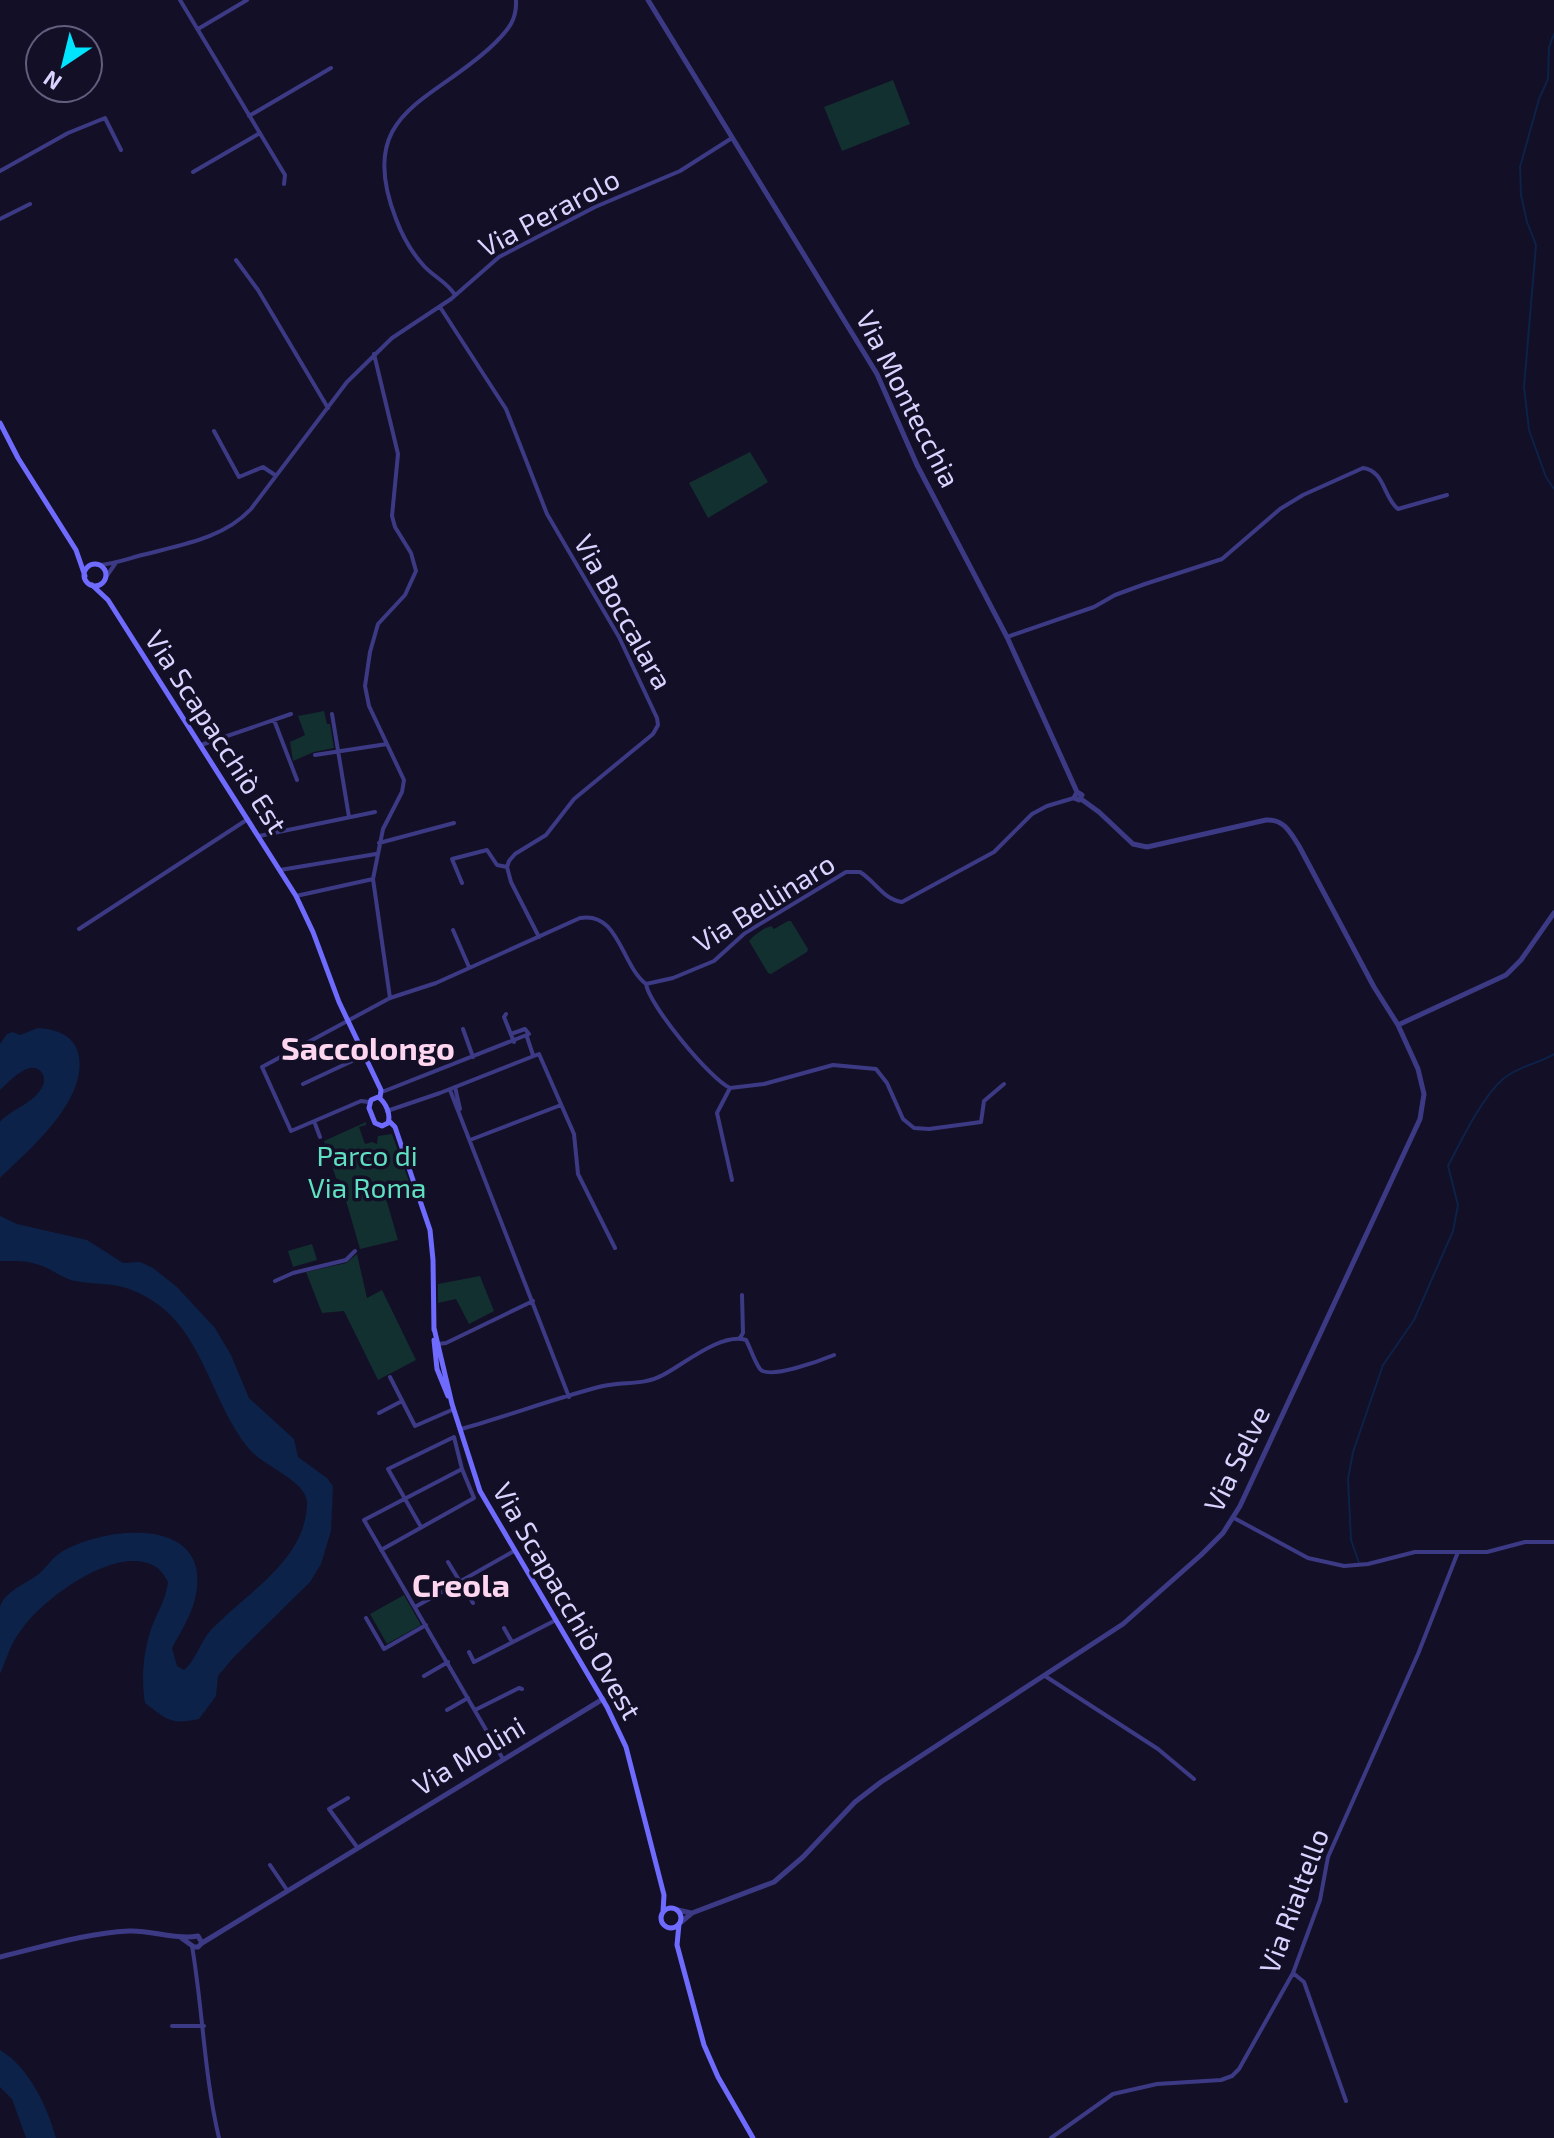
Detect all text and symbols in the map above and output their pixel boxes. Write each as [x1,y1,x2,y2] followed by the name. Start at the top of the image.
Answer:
[24,24,104,104] north arrow
[38,66,66,96] text: N
[472,161,625,263] street label: Via Perarolo
[850,304,968,493] street label: Via Montecchia
[567,528,680,695] street label: Via Boccalara
[139,624,295,839] street label: Via Scapacchiò Est
[687,845,840,959] street label: Via Bellinaro
[281,1028,455,1066] district label: Saccolongo
[308,1138,426,1204] park label: Parco di Via Roma
[1196,1400,1276,1517] street label: Via Selve
[486,1476,650,1725] street label: Via Scapacchiò Ovest
[412,1565,510,1603] district label: Creola
[406,1708,531,1802] street label: Via Molini
[1251,1824,1335,1978] street label: Via Rialtello

